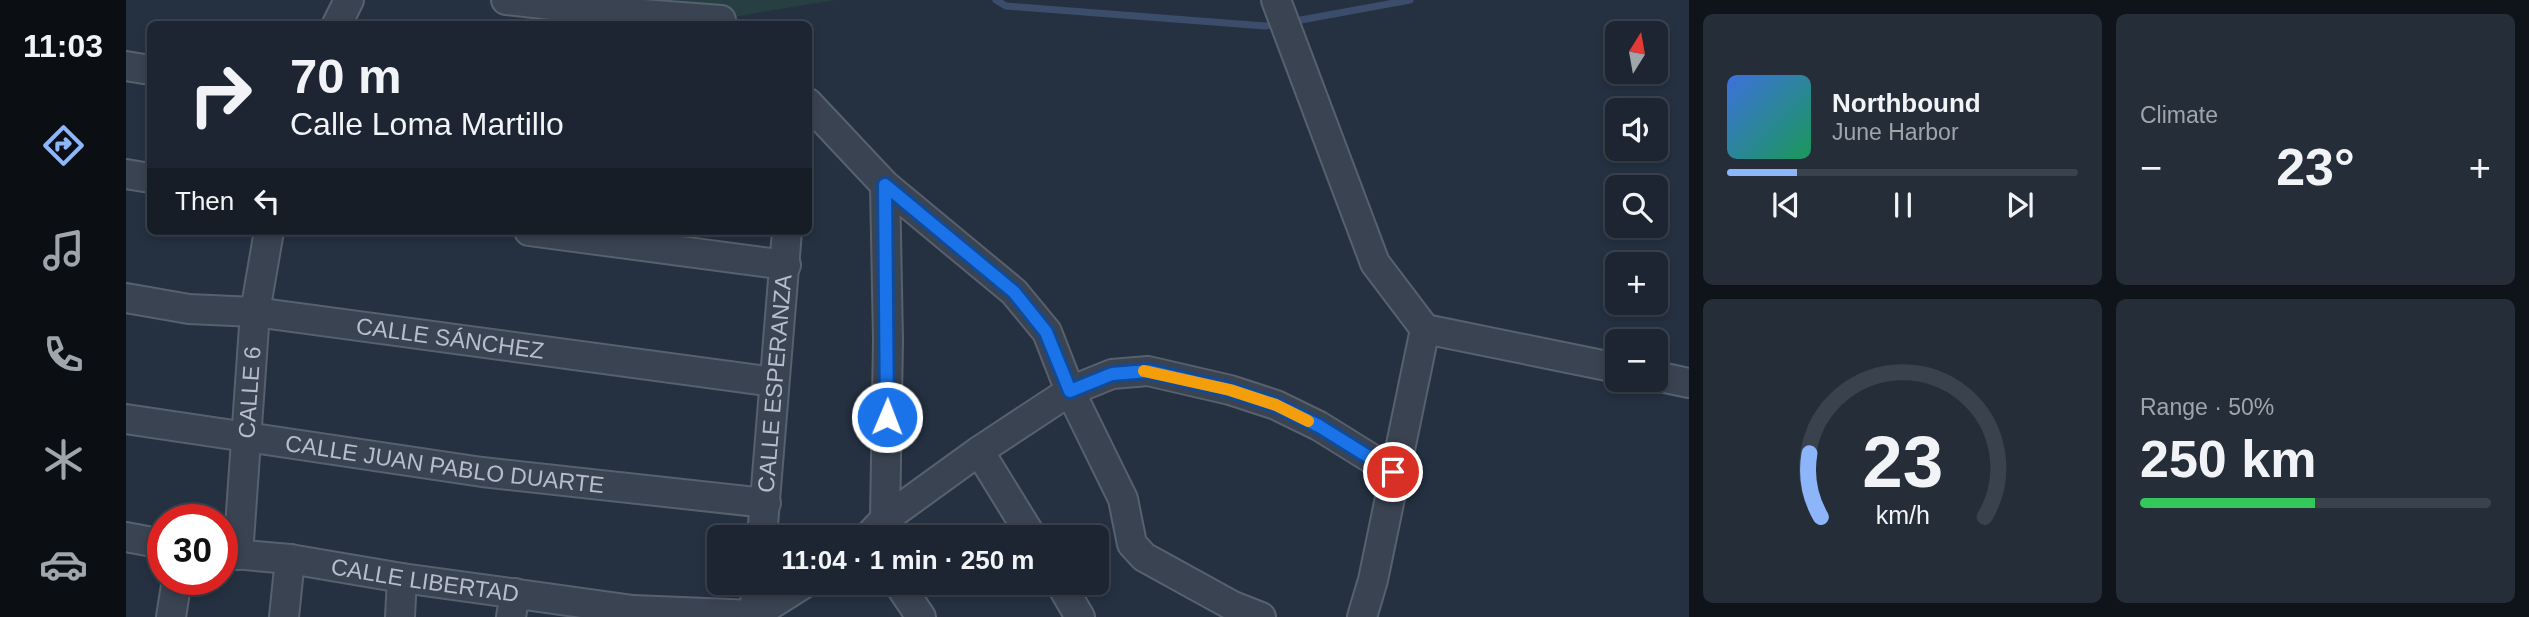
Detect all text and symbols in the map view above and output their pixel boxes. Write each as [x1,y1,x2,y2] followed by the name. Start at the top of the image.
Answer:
[1605,21,1668,84] north arrow
[1605,21,1668,392] map controls
[23,28,103,64] text: 11:03
[175,49,266,140] icon: right
[290,49,402,103] text: 70 m
[1832,88,1981,118] text: Northbound
[1605,98,1668,161] button: sound
[2140,102,2218,128] text: Climate
[290,106,564,142] text: Calle Loma Martillo
[1832,119,1959,145] text: June Harbor
[39,121,88,170] icon: directions
[2276,138,2355,196] text: 23°
[2140,147,2162,189] text: −
[2469,147,2491,189] text: +
[1605,175,1668,238] button: search
[248,182,286,220] icon: left
[175,186,234,216] text: Then
[1767,186,1805,224] icon: previous
[1884,186,1922,224] icon: pause
[2001,186,2039,224] icon: next
[39,226,88,275] icon: music
[1605,252,1668,315] button: +
[753,273,796,494] street label: CALLE ESPERANZA
[355,313,546,364] street label: CALLE SÁNCHEZ
[1605,329,1668,392] button: −
[39,330,88,379] icon: phone
[233,346,266,439] street label: CALLE 6
[850,380,924,454] position arrow
[2140,394,2274,420] text: Range · 50%
[1862,421,1943,502] text: 23
[284,430,605,498] street label: CALLE JUAN PABLO DUARTE
[2140,430,2316,488] text: 250 km
[39,435,88,484] icon: climate
[1363,442,1423,502] pin
[1374,453,1412,491] icon: arrive
[1875,501,1930,529] text: km/h
[147,504,238,595] speed limit sign: 30
[39,540,88,589] icon: car
[782,545,1034,575] text: 11:04 · 1 min · 250 m
[329,553,521,607] street label: CALLE LIBERTAD

